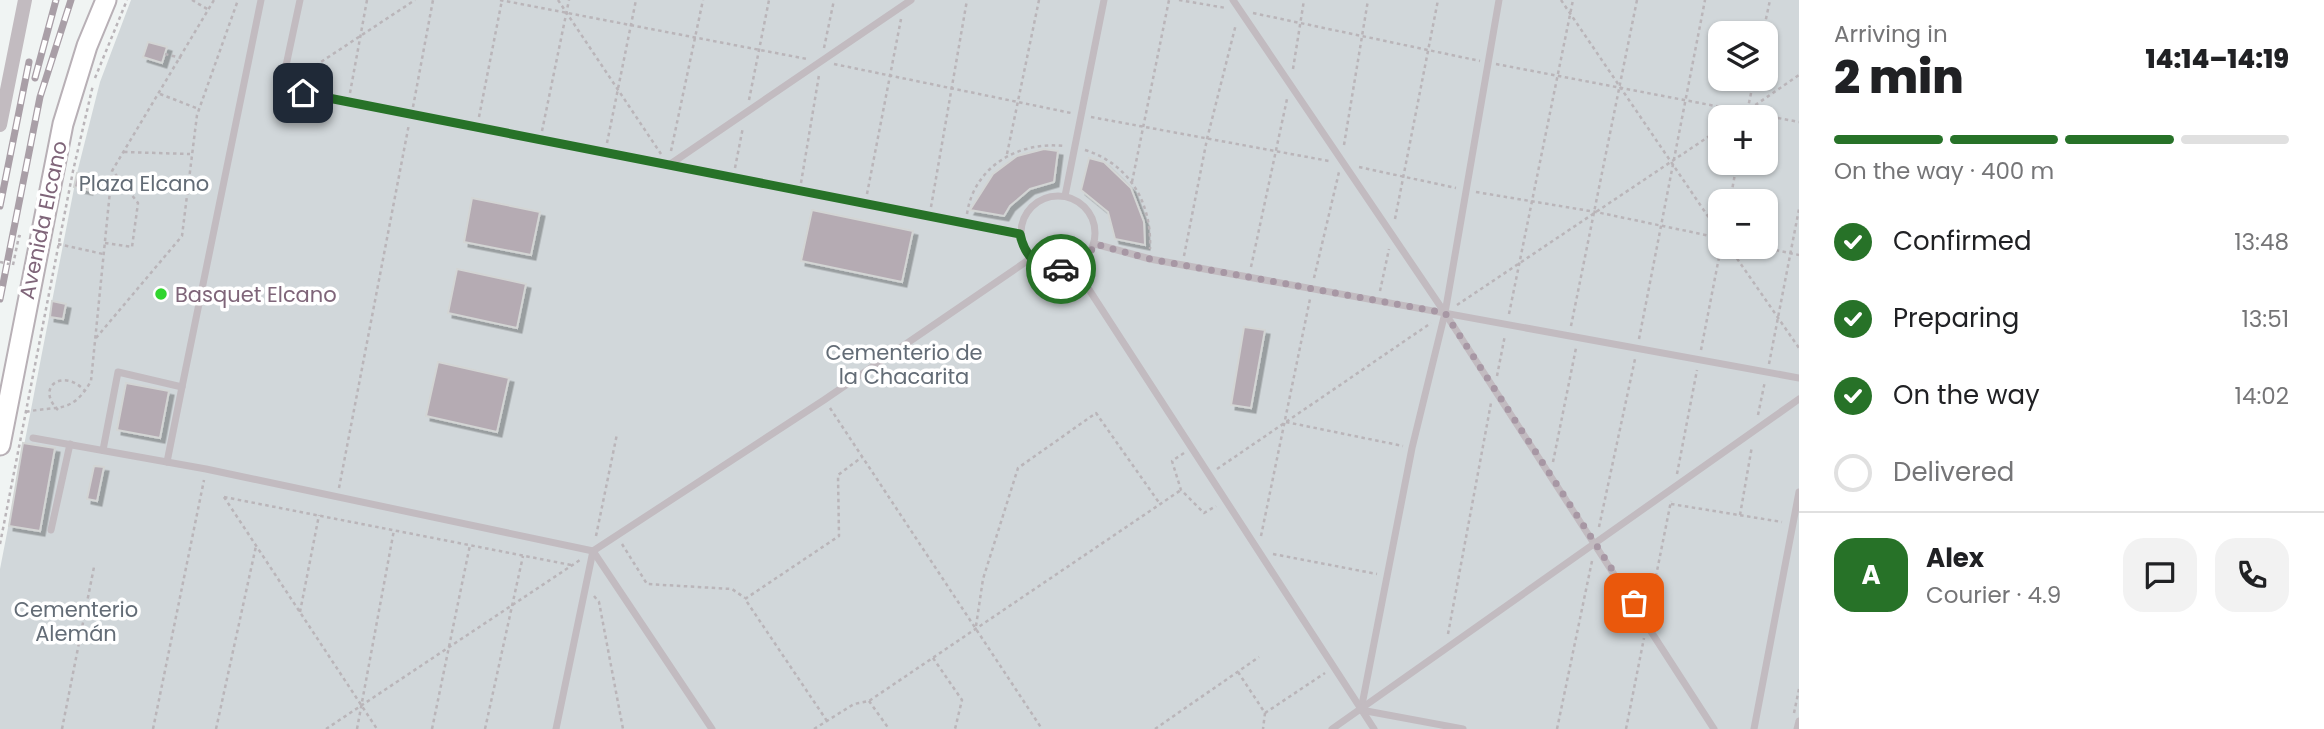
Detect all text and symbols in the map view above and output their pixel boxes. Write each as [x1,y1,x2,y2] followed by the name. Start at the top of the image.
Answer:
[1834,18,1948,50] text: Arriving in
[1708,21,1778,259] map controls
[1708,21,1778,91] button: layers
[2145,41,2289,77] text: 14:14–14:19
[1834,45,1964,109] text: 2 min
[273,63,333,123] pin
[284,74,322,112] icon: home
[1708,105,1778,175] button: +
[12,138,74,302] street label: Avenida Elcano
[1834,155,2054,187] text: On the way · 400 m
[79,169,209,198] park label: Plaza Elcano
[1708,189,1778,259] button: −
[1834,223,1872,261] icon: check
[1893,223,2031,259] text: Confirmed
[2234,226,2289,258] text: 13:48
[1026,234,1096,304] courier
[1042,250,1080,288] icon: car
[175,280,337,309] place label: Basquet Elcano
[153,286,169,302] marker: Basquet Elcano
[1834,300,1872,338] icon: check
[1893,300,2019,336] text: Preparing
[2241,303,2289,335] text: 13:51
[825,338,983,391] park label: Cementerio de la Chacarita
[1834,377,1872,415] icon: check
[1893,377,2040,413] text: On the way
[2235,380,2289,412] text: 14:02
[1893,454,2014,490] text: Delivered
[2123,538,2197,612] button: chat
[2215,538,2289,612] button: phone
[1926,540,1984,576] text: Alex
[1861,557,1881,593] text: A
[1604,573,1664,633] pin
[1926,579,2061,611] text: Courier · 4.9
[1615,584,1653,622] icon: bag
[14,595,138,648] park label: Cementerio Alemán

